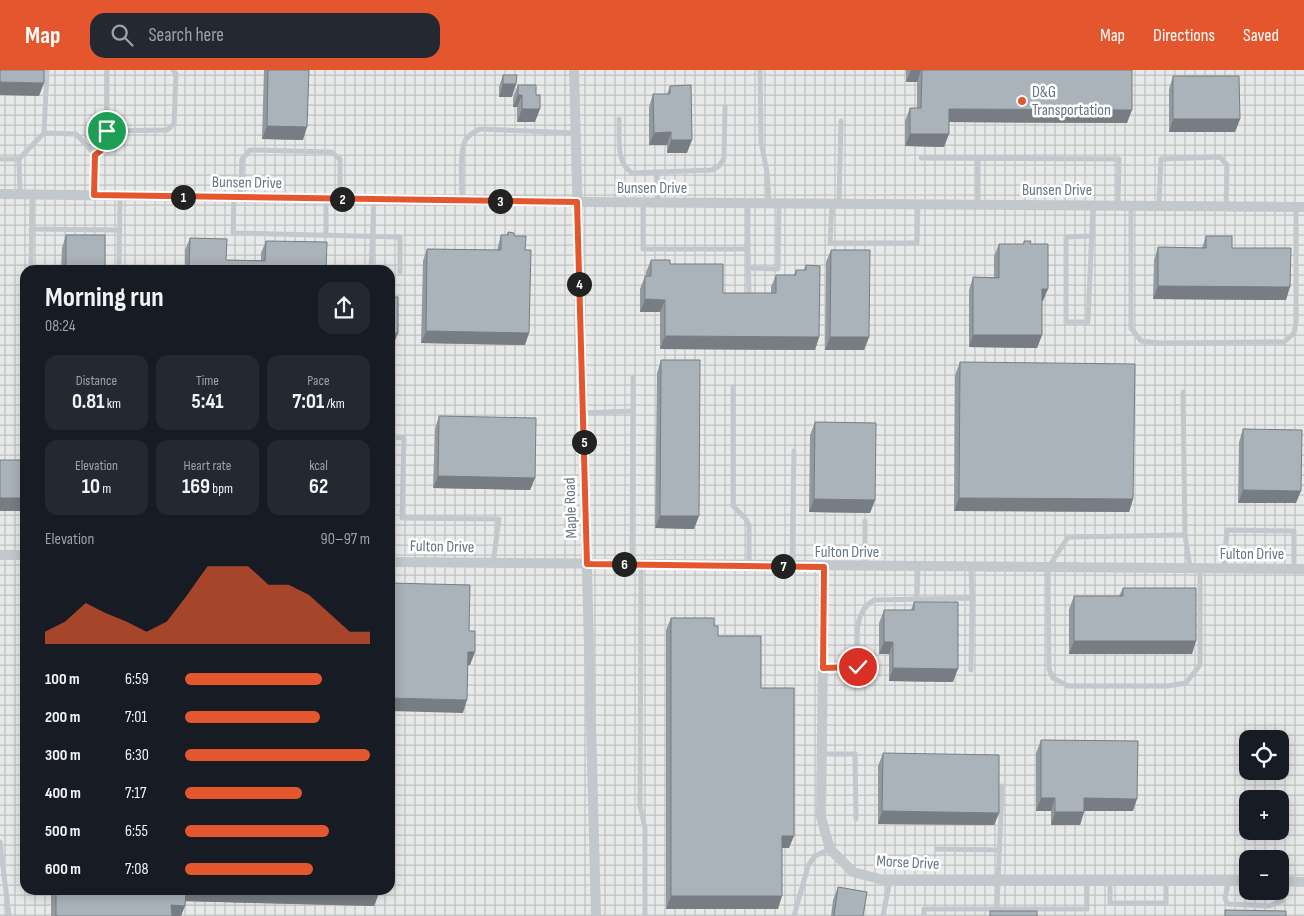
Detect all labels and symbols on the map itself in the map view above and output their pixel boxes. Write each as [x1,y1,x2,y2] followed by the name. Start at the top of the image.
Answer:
[1032,83,1111,120] place label: D&G Transportation
[1016,95,1028,107] marker: D&G Transportation
[86,110,128,152] pin
[212,173,282,193] street label: Bunsen Drive
[617,179,687,198] street label: Bunsen Drive
[1022,181,1092,200] street label: Bunsen Drive
[170,184,196,210] pin: 1
[330,186,354,212] pin: 2
[488,188,512,214] pin: 3
[566,272,592,296] pin: 4
[572,430,596,454] pin: 5
[560,477,582,539] street label: Maple Road
[410,537,474,557] street label: Fulton Drive
[815,543,879,562] street label: Fulton Drive
[1220,545,1284,564] street label: Fulton Drive
[612,552,636,576] pin: 6
[770,554,796,578] pin: 7
[837,646,879,688] pin
[876,852,940,874] street label: Morse Drive

